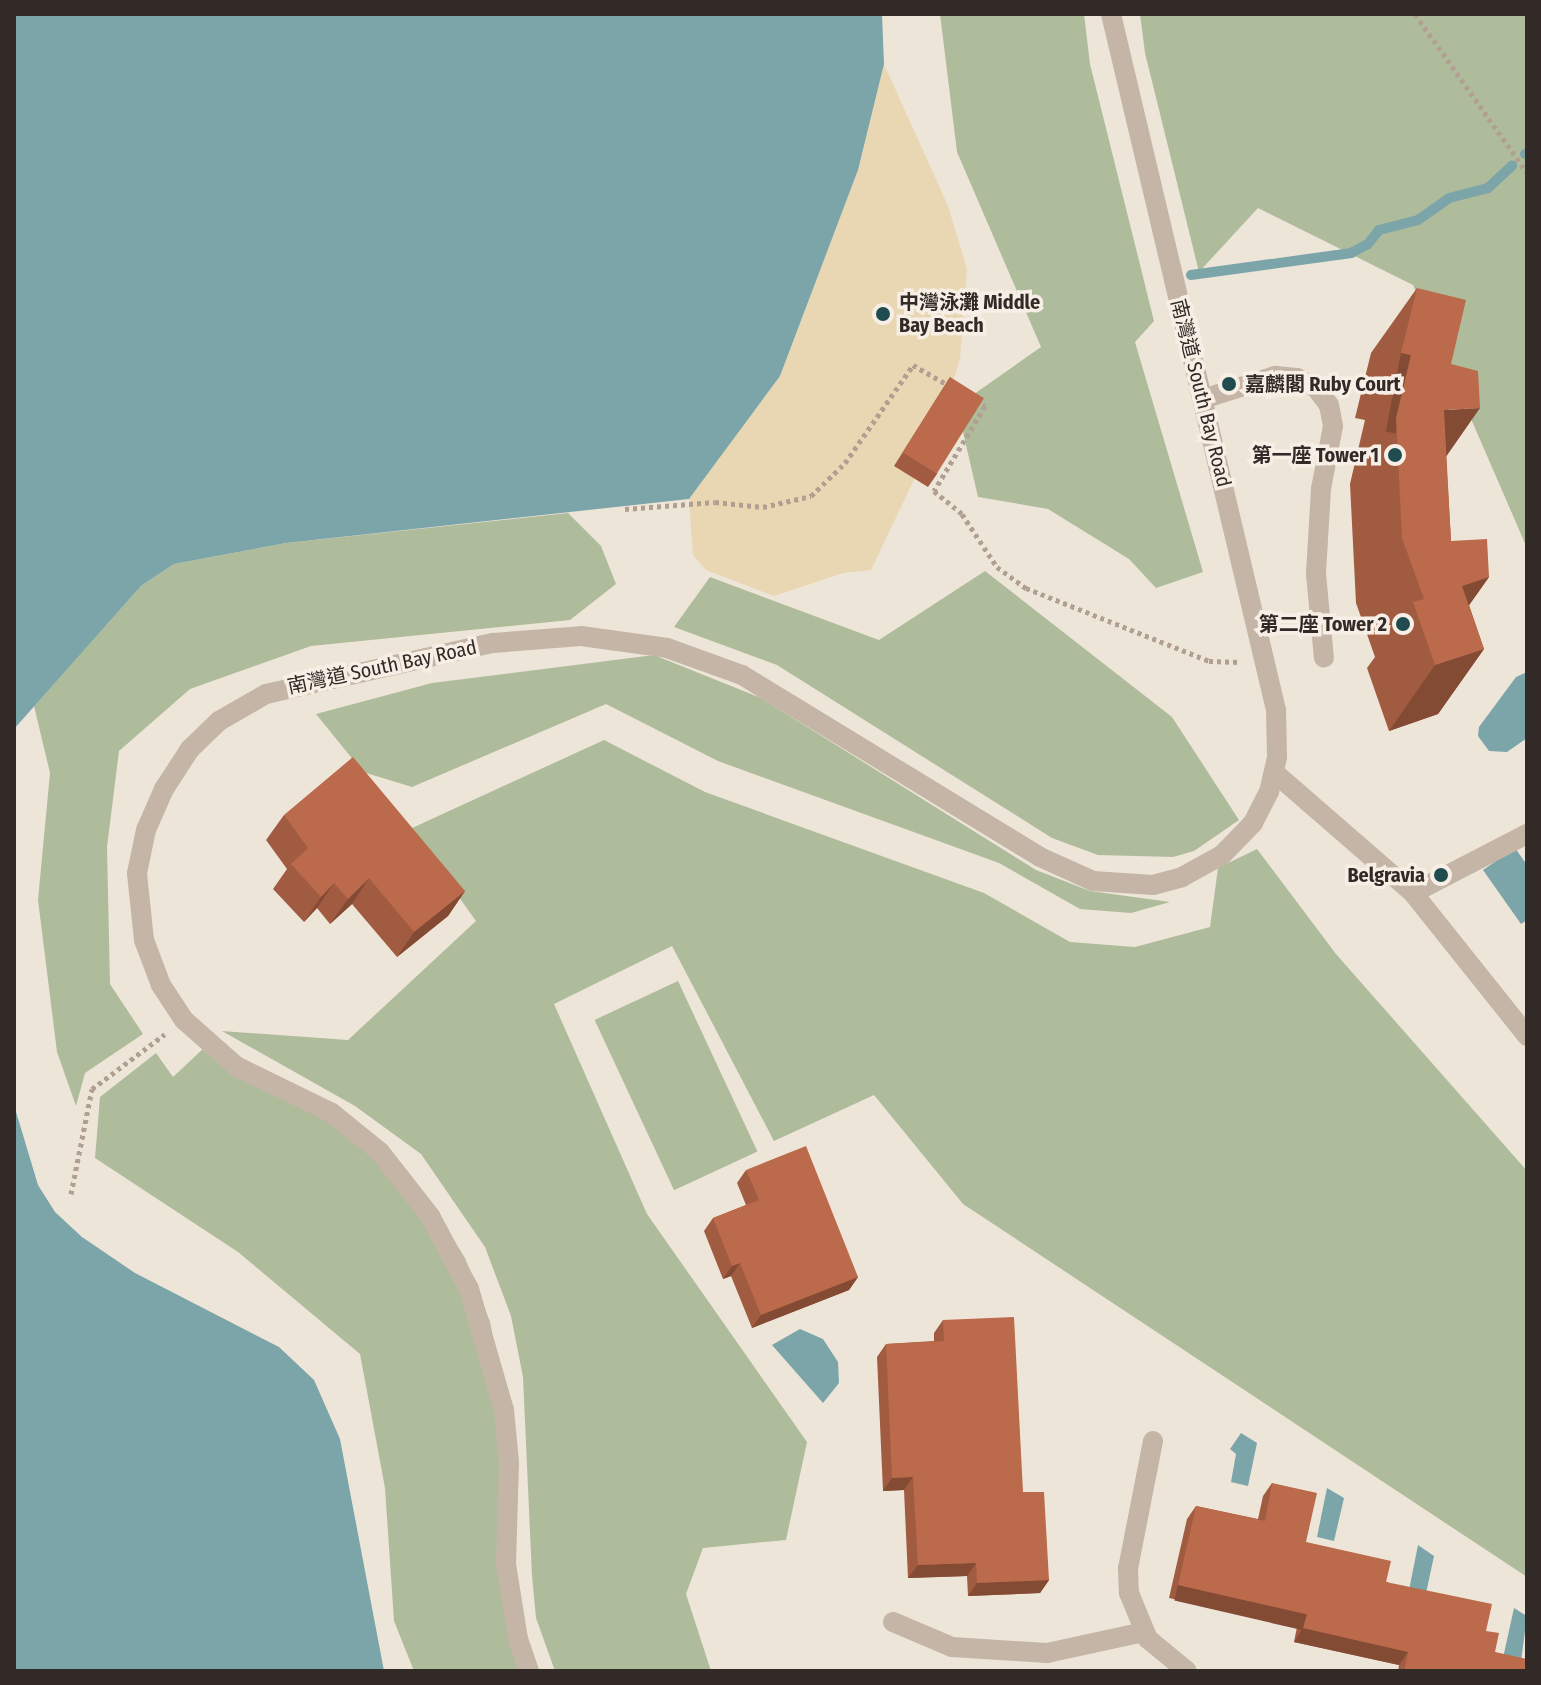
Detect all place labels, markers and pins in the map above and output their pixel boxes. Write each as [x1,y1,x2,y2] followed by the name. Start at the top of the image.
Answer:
[899,290,1040,337] place label: 中灣泳灘 Middle Bay Beach
[874,305,892,323] marker: 中灣泳灘 Middle Bay Beach
[1245,372,1401,396] place label: 嘉麟閣 Ruby Court
[1220,375,1238,393] marker: 嘉麟閣 Ruby Court
[1252,443,1379,467] place label: 第一座 Tower 1
[1386,446,1404,464] marker: 第一座 Tower 1
[1259,612,1387,636] place label: 第二座 Tower 2
[1394,615,1412,633] marker: 第二座 Tower 2
[1347,863,1425,887] place label: Belgravia
[1432,866,1450,884] marker: Belgravia

